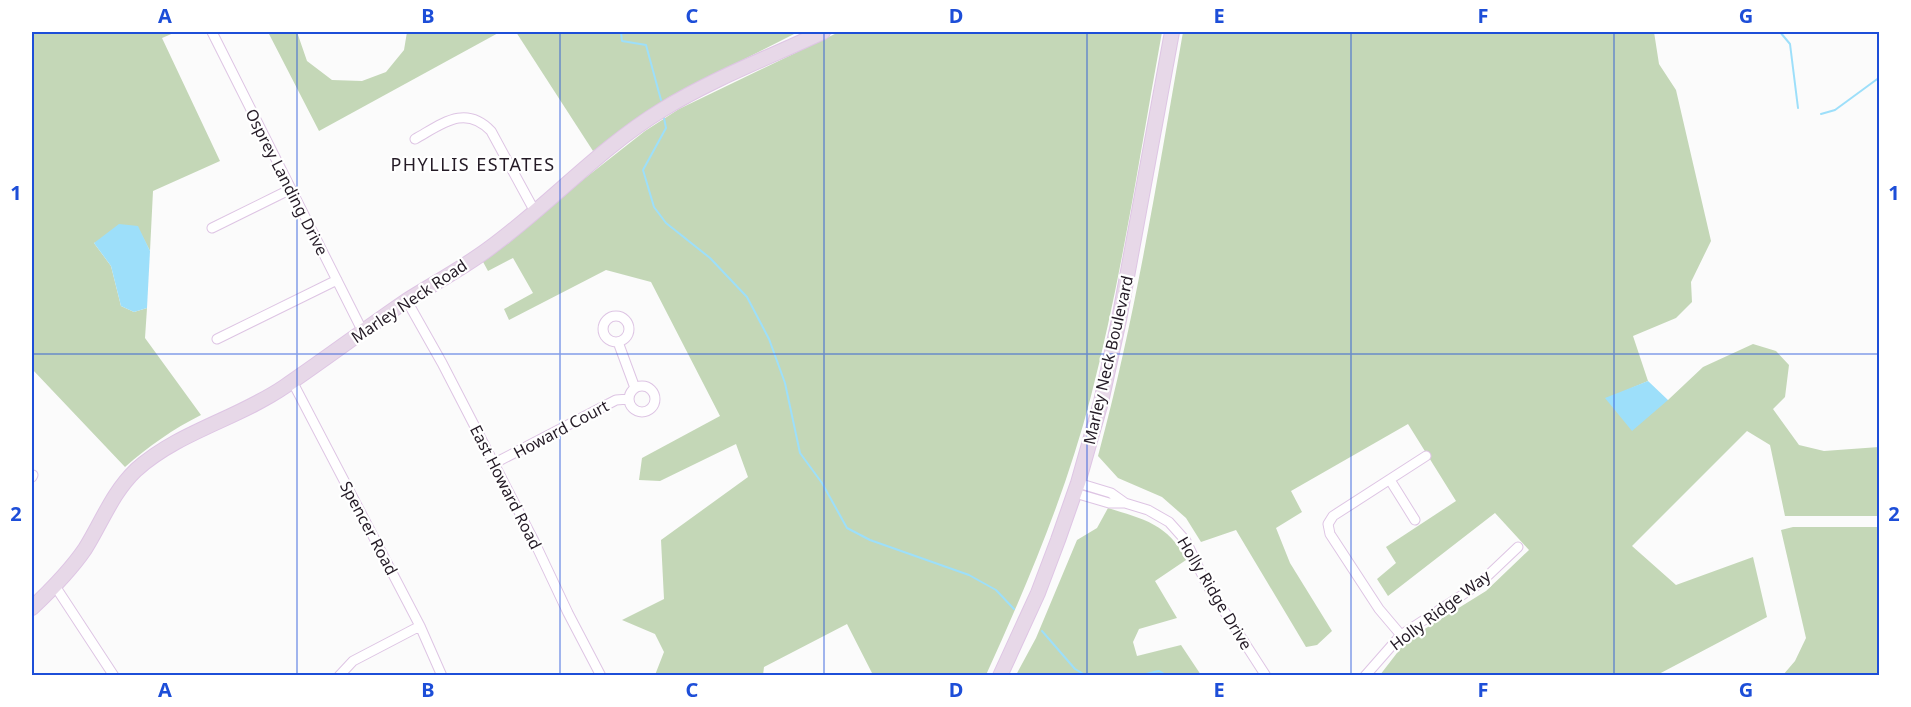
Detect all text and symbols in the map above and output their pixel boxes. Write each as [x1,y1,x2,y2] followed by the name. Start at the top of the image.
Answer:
[158,2,172,29] text: A
[421,2,435,29] text: B
[686,2,699,29] text: C
[949,2,963,29] text: D
[1213,2,1225,29] text: E
[1478,2,1488,29] text: F
[1739,2,1753,29] text: G
[240,105,334,259] street label: Osprey Landing Drive
[390,152,556,176] district label: PHYLLIS ESTATES
[10,179,22,206] text: 1
[1888,179,1900,206] text: 1
[347,254,471,348] street label: Marley Neck Road
[1078,273,1138,447] street label: Marley Neck Boulevard
[509,395,613,463] street label: Howard Court
[465,421,547,553] street label: East Howard Road
[335,477,403,579] street label: Spencer Road
[10,500,22,527] text: 2
[1888,500,1900,527] text: 2
[1172,532,1258,654] street label: Holly Ridge Drive
[1385,564,1496,655] street label: Holly Ridge Way
[158,676,172,703] text: A
[421,676,435,703] text: B
[686,676,699,703] text: C
[949,676,963,703] text: D
[1213,676,1225,703] text: E
[1478,676,1488,703] text: F
[1739,676,1753,703] text: G

